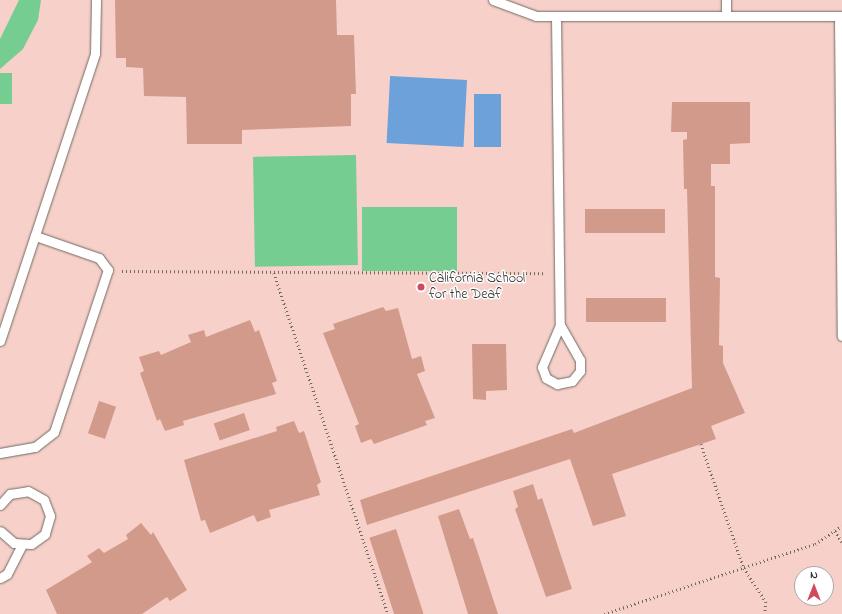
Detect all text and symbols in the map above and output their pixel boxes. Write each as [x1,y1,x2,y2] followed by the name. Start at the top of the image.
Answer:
[429,271,525,304] place label: California School for the Deaf
[416,282,426,292] marker: California School for the Deaf
[794,566,834,606] north arrow
[810,567,818,583] text: N

